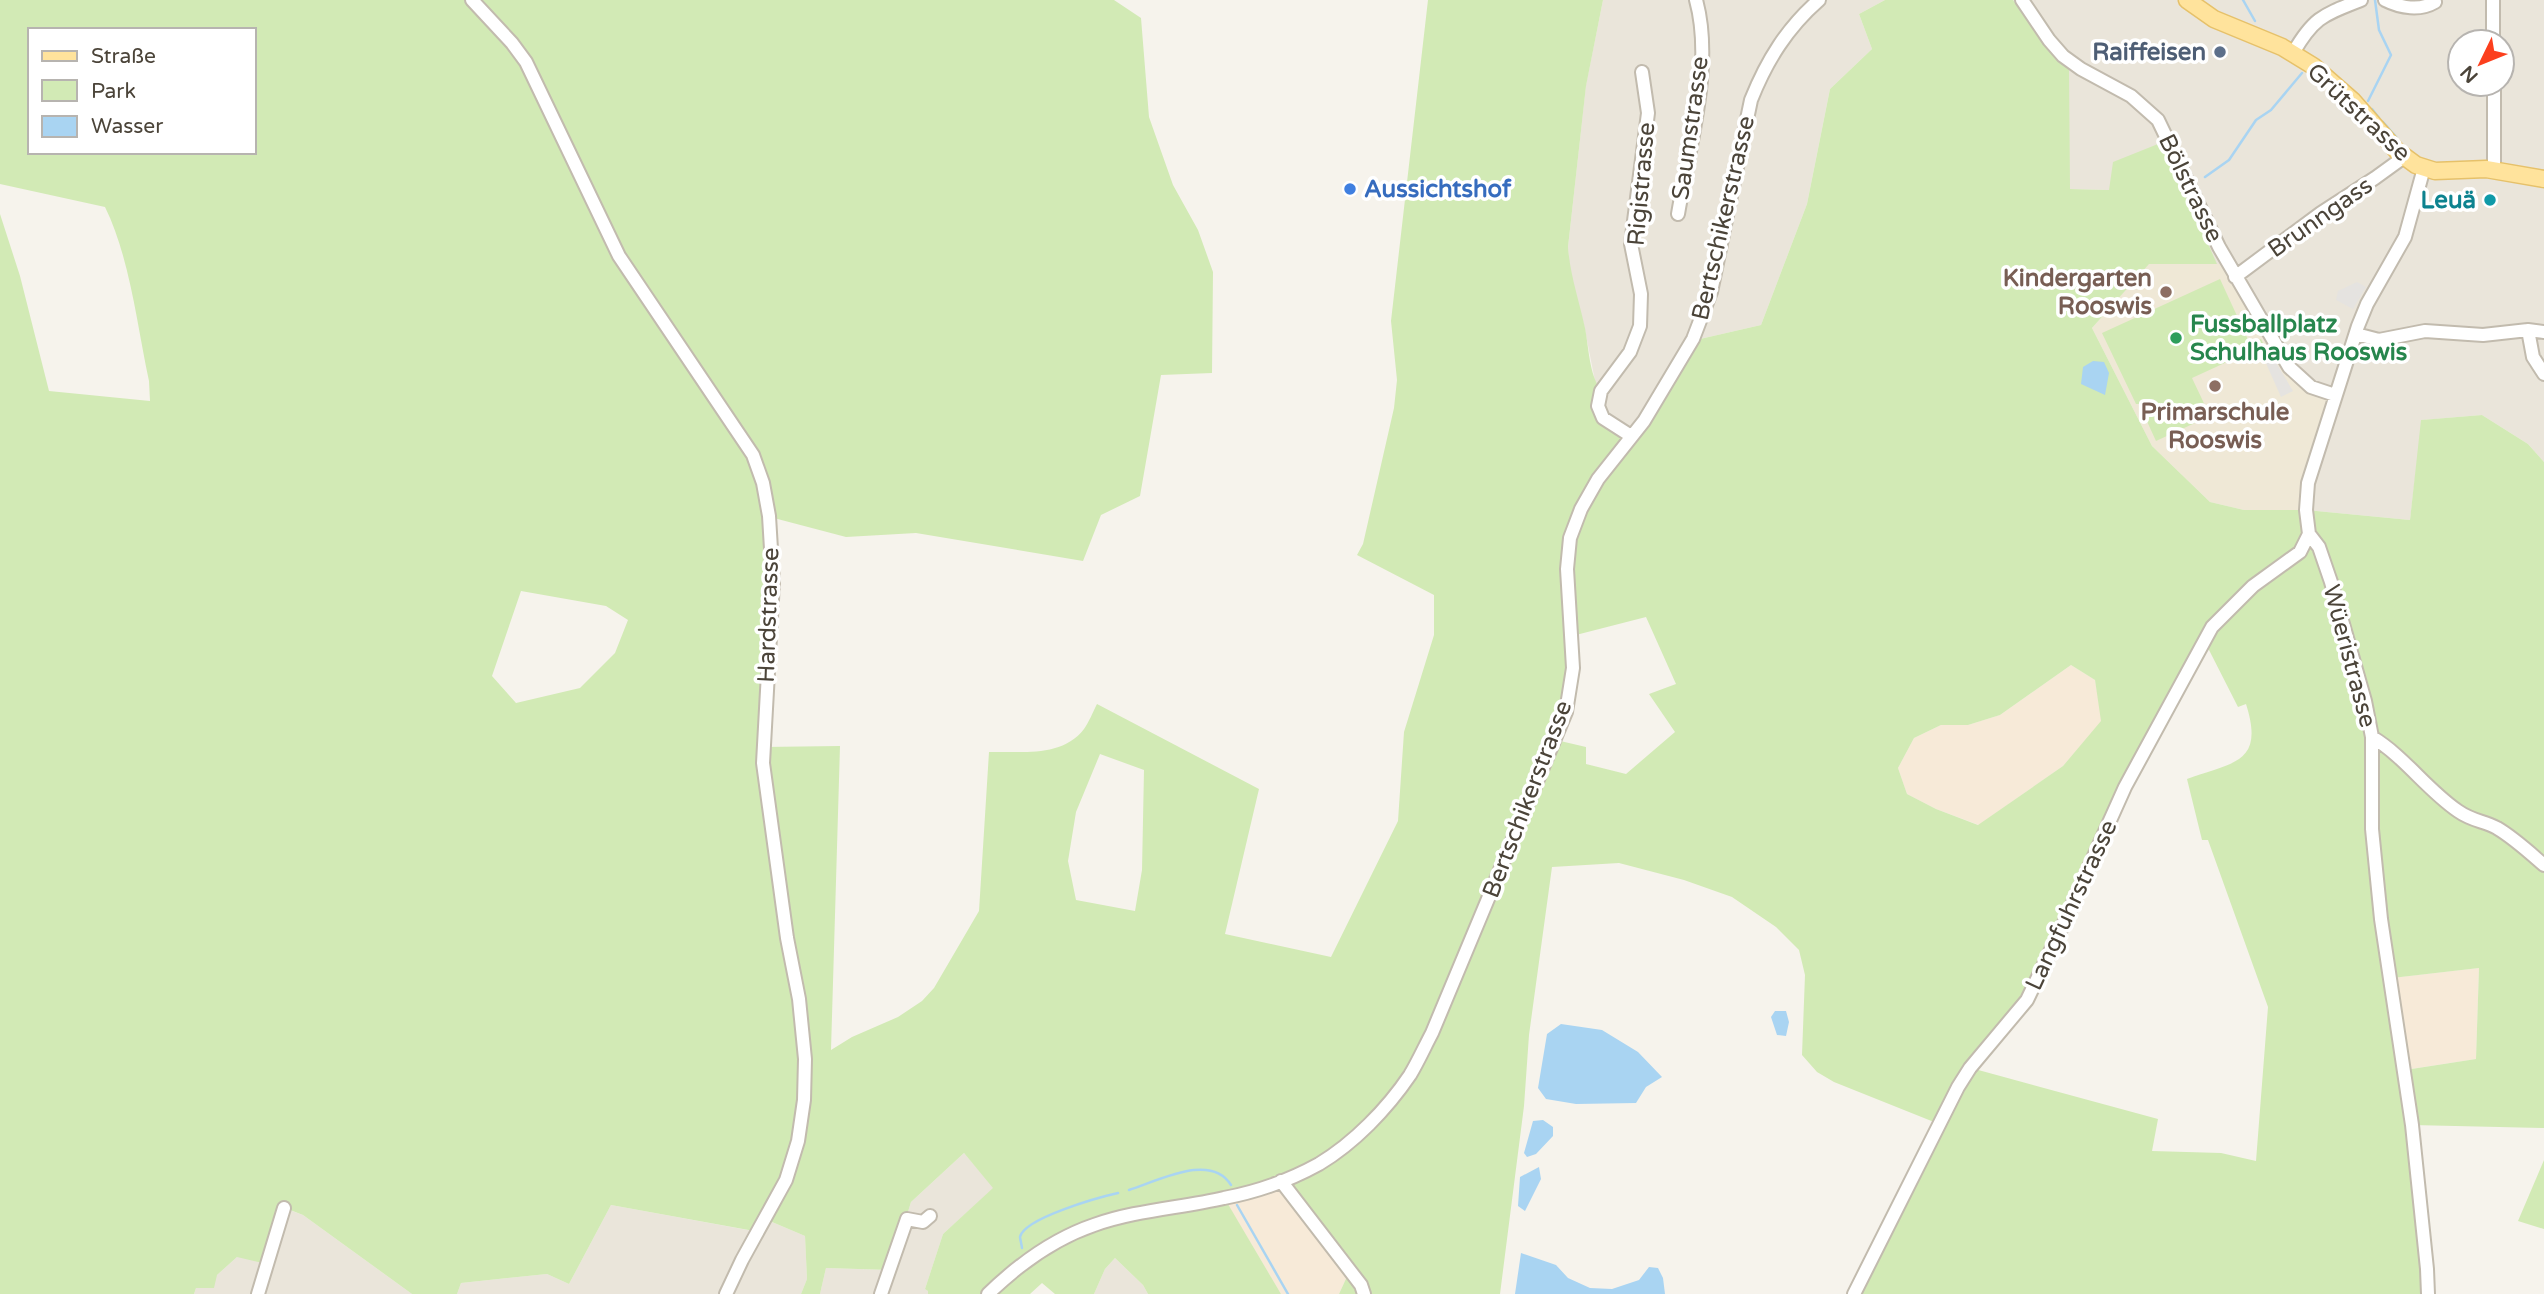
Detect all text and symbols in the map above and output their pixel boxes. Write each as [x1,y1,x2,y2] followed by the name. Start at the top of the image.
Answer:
[28,28,256,154] legend
[2446,28,2516,98] north arrow
[2092,38,2206,67] place label: Raiffeisen
[91,44,156,69] text: Straße
[2212,44,2228,60] marker: Raiffeisen
[1666,54,1715,202] street label: Saumstrasse
[2301,57,2416,168] street label: Grütstrasse
[2456,61,2483,87] text: N
[91,79,136,104] text: Park
[1686,113,1761,323] street label: Bertschikerstrasse
[91,114,163,139] text: Wasser
[1622,121,1661,247] street label: Rigistrasse
[2152,129,2229,247] street label: Bölstrasse
[2262,171,2378,264] street label: Brunngass
[1364,175,1512,204] place label: Aussichtshof
[1342,181,1358,197] marker: Aussichtshof
[2420,186,2476,215] place label: Leuä
[2482,192,2498,208] marker: Leuä
[2003,264,2152,321] place label: Kindergarten Rooswis
[2158,284,2174,300] marker: Kindergarten Rooswis
[2190,310,2407,367] place label: Fussballplatz Schulhaus Rooswis
[2168,330,2184,346] marker: Fussballplatz Schulhaus Rooswis
[2207,378,2223,394] marker: Primarschule Rooswis
[2141,398,2290,455] place label: Primarschule Rooswis
[752,547,785,683] street label: Hardstrasse
[2317,582,2382,731] street label: Wüeristrasse
[1476,696,1578,902] street label: Bertschikerstrasse
[2019,815,2124,995] street label: Langfuhrstrasse

